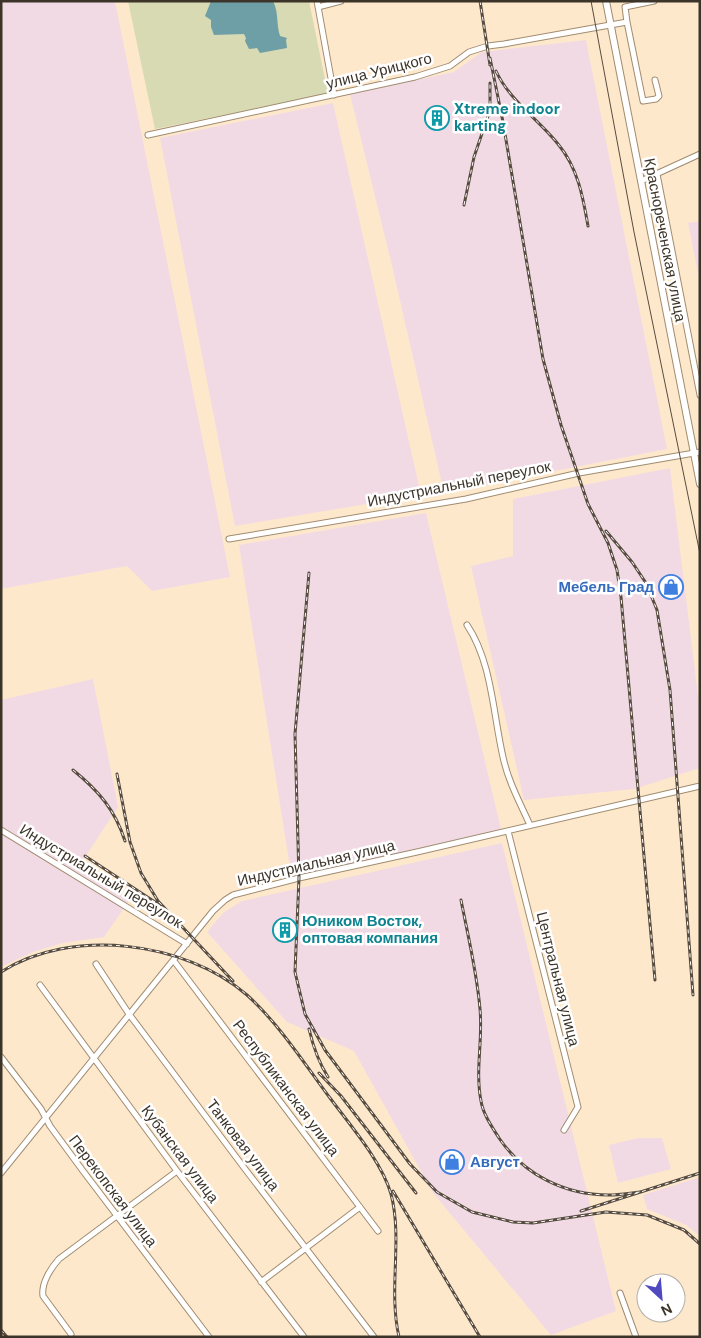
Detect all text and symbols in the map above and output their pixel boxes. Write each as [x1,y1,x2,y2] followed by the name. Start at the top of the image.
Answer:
[324,48,434,94] street label: улица Урицкого
[454,99,560,136] place label: Xtreme indoor karting
[424,105,450,131] building icon: Xtreme indoor karting
[639,156,691,324] street label: Краснореченская улица
[366,456,553,512] street label: Индустриальный переулок
[658,574,684,600] shop icon: Мебель Град
[559,577,654,597] place label: Мебель Град
[16,819,186,933] street label: Индустриальный переулок
[235,835,397,891] street label: Индустриальная улица
[532,910,585,1049] street label: Центральная улица
[302,911,438,948] place label: Юником Восток, оптовая компания
[272,917,298,943] building icon: Юником Восток, оптовая компания
[228,1016,344,1161] street label: Республиканская улица
[202,1095,284,1195] street label: Танковая улица
[137,1101,224,1207] street label: Кубанская улица
[64,1131,162,1251] street label: Перекопская улица
[439,1149,465,1175] shop icon: Август
[470,1152,520,1172] place label: Август
[636,1273,686,1323] north arrow
[658,1299,675,1320] text: N

